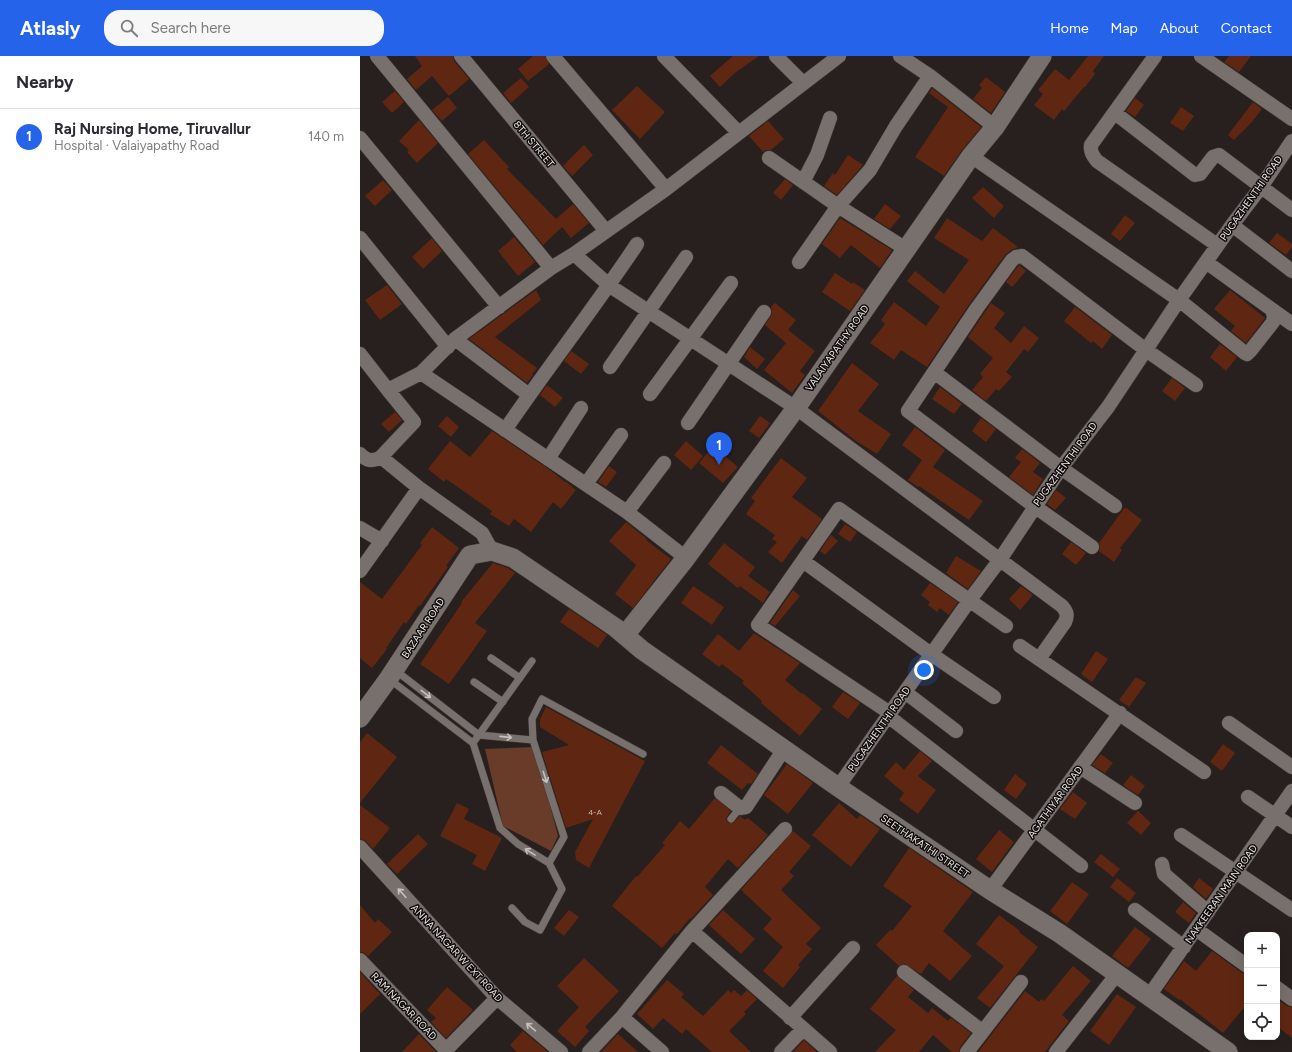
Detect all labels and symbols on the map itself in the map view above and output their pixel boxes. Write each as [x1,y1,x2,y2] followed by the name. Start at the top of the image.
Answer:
[511,118,558,170] street label: 8TH STREET
[1217,153,1285,243] street label: PUGAZHENTHI ROAD
[802,302,872,394] street label: VALAIYAPATHY ROAD
[1030,419,1100,509] street label: PUGAZHENTHI ROAD
[706,432,732,465] pin: 1
[399,595,447,661] street label: BAZAAR ROAD
[914,660,934,680] your location
[845,684,913,774] street label: PUGAZHENTHI ROAD
[420,689,431,698] one-way arrow
[499,734,512,741] one-way arrow
[1025,763,1085,840] street label: AGATHIYAR ROAD
[542,771,549,784] one-way arrow
[588,807,602,817] house number: 4-A
[878,812,972,881] street label: SEETHAKATHI STREET
[1182,842,1260,946] street label: NAKKEERAN MAIN ROAD
[524,847,536,855] one-way arrow
[398,889,407,899] one-way arrow
[408,902,506,1005] street label: ANNA NAGAR W EXT ROAD
[368,969,440,1043] street label: RAM NAGAR ROAD
[526,1022,536,1031] one-way arrow

